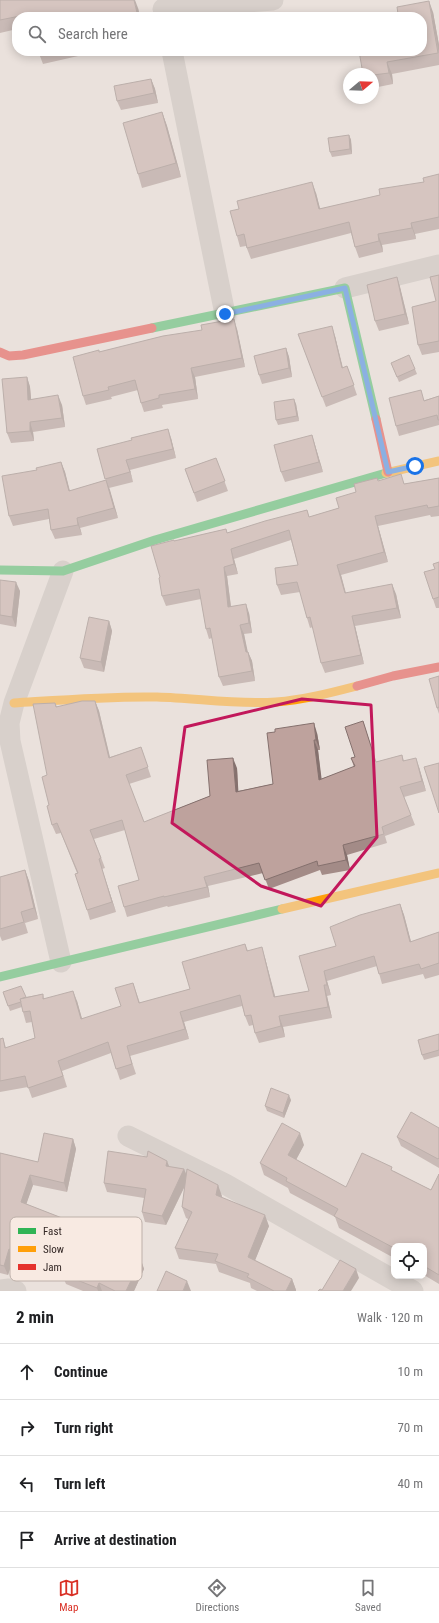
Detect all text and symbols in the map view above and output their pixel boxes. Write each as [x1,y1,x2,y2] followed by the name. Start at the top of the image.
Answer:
[12,12,427,56] search box
[26,23,48,45] icon: search
[58,25,128,43] text: Search here
[343,68,379,104] north arrow
[216,305,234,323] route end
[406,457,424,475] route start
[10,1217,142,1281] legend
[43,1225,62,1238] text: Fast
[43,1243,64,1256] text: Slow
[391,1243,427,1279] map controls
[391,1243,427,1279] button: locate
[43,1261,62,1274] text: Jam
[16,1307,54,1327] text: 2 min
[357,1310,423,1325] text: Walk · 120 m
[16,1361,38,1383] icon: ahead
[54,1363,108,1381] text: Continue
[397,1364,423,1379] text: 10 m
[16,1417,38,1439] icon: right
[54,1419,113,1437] text: Turn right
[397,1420,423,1435] text: 70 m
[16,1473,38,1495] icon: left
[54,1475,105,1493] text: Turn left
[397,1476,423,1491] text: 40 m
[16,1529,38,1551] icon: arrive
[54,1531,177,1549] text: Arrive at destination
[58,1577,80,1614] tab: Map
[195,1577,239,1614] tab: Directions
[355,1577,381,1614] tab: Saved

